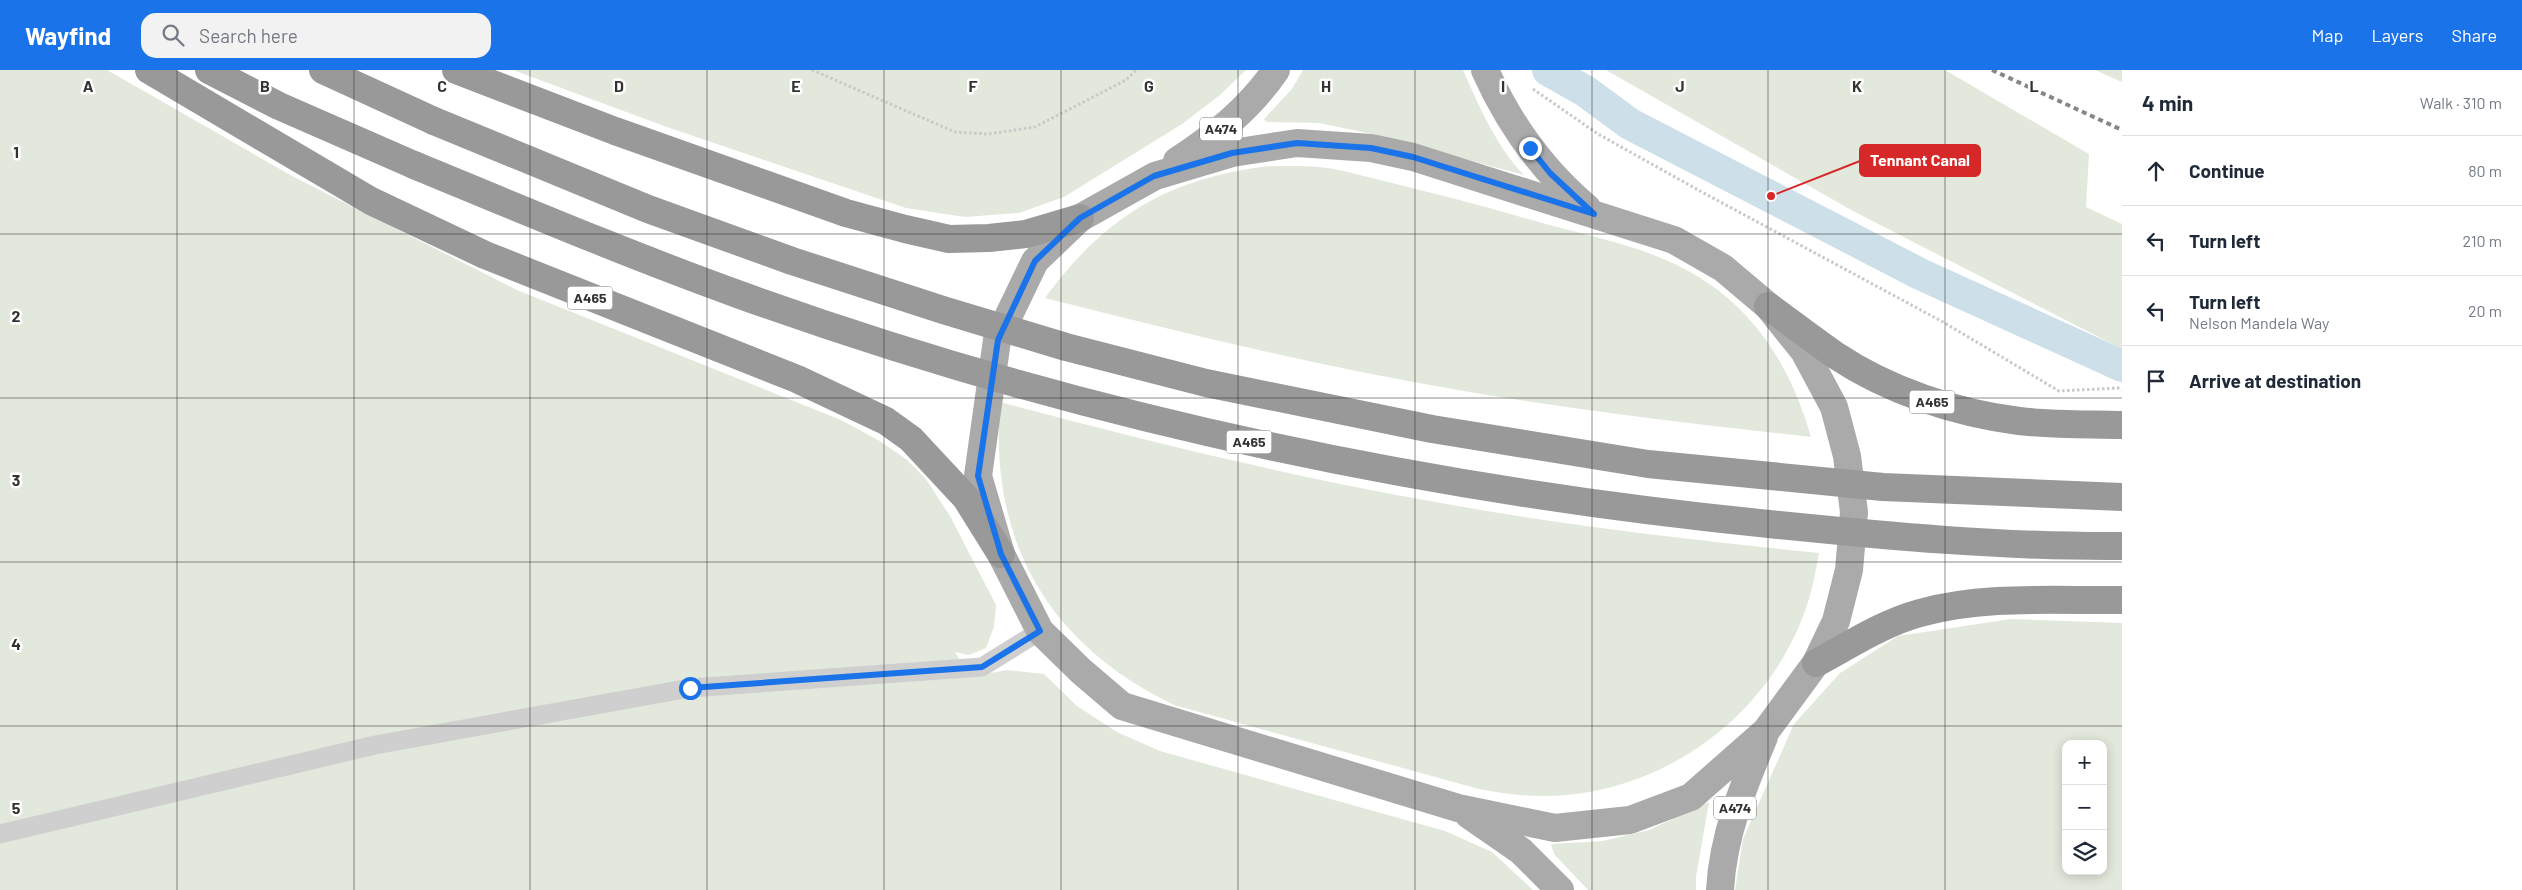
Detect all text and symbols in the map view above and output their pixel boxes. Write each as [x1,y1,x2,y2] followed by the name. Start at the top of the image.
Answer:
[141,13,491,58] search box
[25,21,111,50] text: Wayfind
[159,21,187,49] icon: search
[199,24,298,47] text: Search here
[2311,24,2343,46] text: Map
[2371,24,2424,46] text: Layers
[2452,24,2497,46] text: Share
[83,76,94,95] text: A
[260,76,270,95] text: B
[437,76,447,95] text: C
[614,76,624,95] text: D
[791,76,801,95] text: E
[969,76,978,95] text: F
[1144,76,1154,95] text: G
[1321,76,1331,95] text: H
[1501,76,1505,95] text: I
[1675,76,1685,95] text: J
[1852,76,1862,95] text: K
[2029,76,2039,95] text: L
[2142,90,2193,115] text: 4 min
[2420,93,2502,112] text: Walk · 310 m
[1200,118,1242,140] road number: A474
[1519,137,1542,160] route end
[13,142,19,161] text: 1
[1860,145,1980,176] callout: Tennant Canal
[1870,150,1970,169] text: Tennant Canal
[2142,157,2170,185] icon: ahead
[2189,159,2265,182] text: Continue
[2468,161,2502,180] text: 80 m
[2142,227,2170,255] icon: left
[2189,229,2260,252] text: Turn left
[2463,231,2502,250] text: 210 m
[568,287,612,310] road number: A465
[2189,290,2260,313] text: Turn left
[2142,297,2170,325] icon: left
[2468,301,2502,320] text: 20 m
[12,306,21,325] text: 2
[2189,313,2329,332] text: Nelson Mandela Way
[2142,367,2170,395] icon: arrive
[2189,369,2361,392] text: Arrive at destination
[1910,391,1954,414] road number: A465
[1226,431,1272,454] road number: A465
[12,470,20,489] text: 3
[11,634,21,653] text: 4
[679,677,702,700] route start
[2062,740,2107,875] map controls
[2062,740,2107,785] button: +
[2062,785,2107,830] button: −
[1714,796,1756,820] road number: A474
[12,798,21,817] text: 5
[2062,830,2107,875] button: layers

